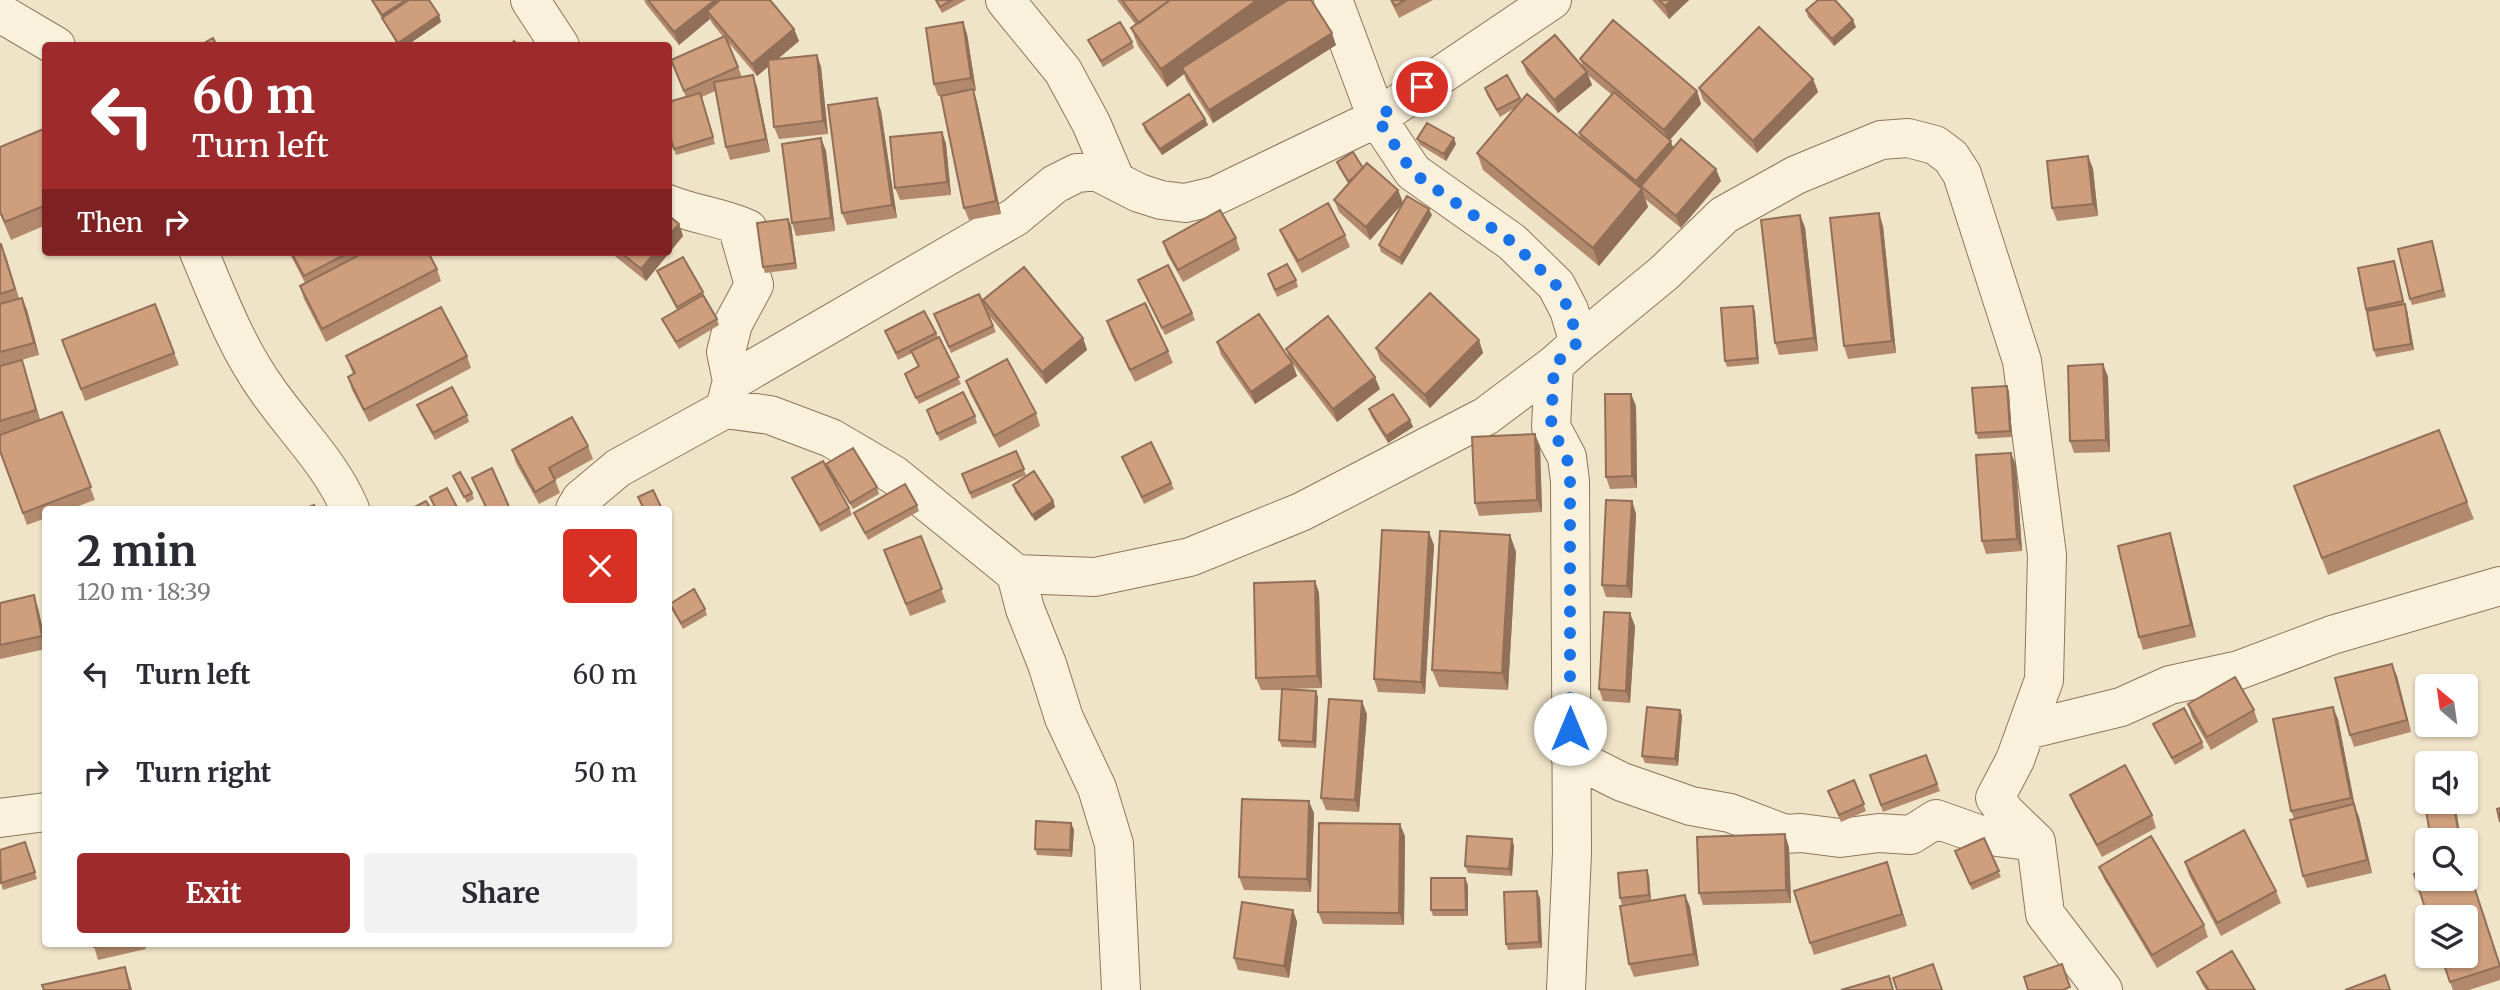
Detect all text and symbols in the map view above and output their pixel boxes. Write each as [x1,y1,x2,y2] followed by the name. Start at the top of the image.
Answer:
[1392,57,1452,117] pin
[192,65,315,126] text: 60 m
[1403,68,1441,106] icon: arrive
[77,70,168,161] icon: left
[192,126,329,166] text: Turn left
[157,203,195,241] icon: right
[77,206,143,239] text: Then
[77,525,197,577] text: 2 min
[563,529,637,603] button: close
[77,577,211,606] text: 120 m · 18:39
[77,655,115,693] icon: left
[136,658,250,691] text: Turn left
[573,658,637,691] text: 60 m
[2415,674,2478,737] north arrow
[2415,674,2478,968] map controls
[1533,692,1607,766] position arrow
[2415,751,2478,814] button: sound
[77,753,115,791] icon: right
[136,756,271,789] text: Turn right
[573,756,637,789] text: 50 m
[2415,828,2478,891] button: search
[77,853,350,933] button: Exit
[364,853,637,933] button: Share
[2415,905,2478,968] button: layers

